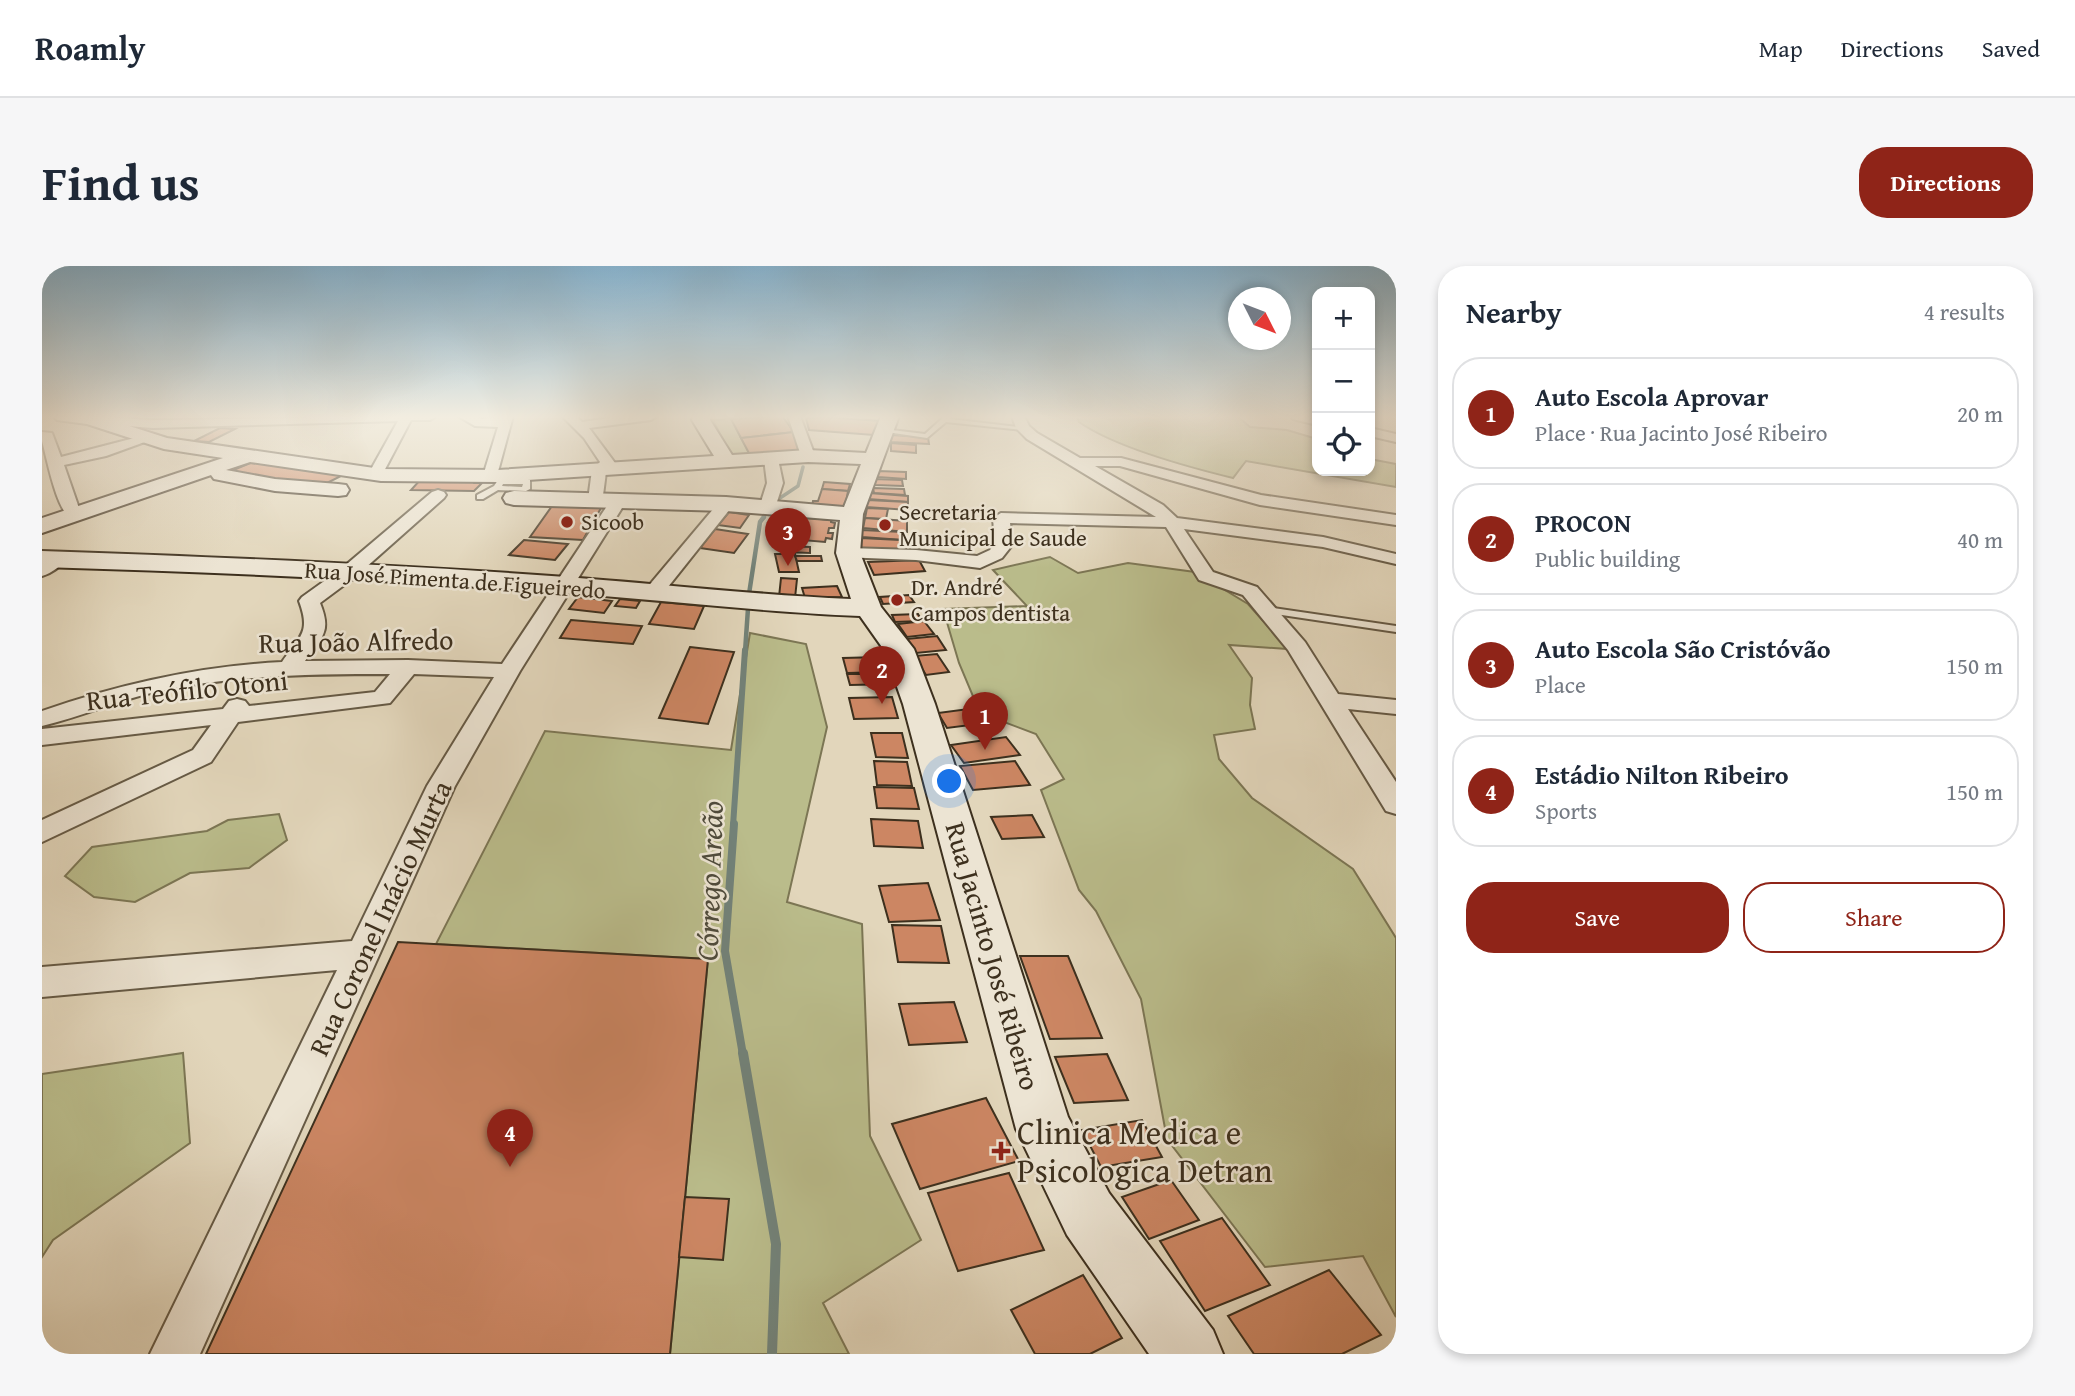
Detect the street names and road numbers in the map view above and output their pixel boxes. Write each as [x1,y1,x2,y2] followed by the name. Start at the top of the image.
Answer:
[303,553,607,606] street label: Rua José Pimenta de Figueiredo
[258,618,454,663] street label: Rua João Alfredo
[84,659,290,720] street label: Rua Teófilo Otoni
[298,773,462,1062] street label: Rua Coronel Inácio Murta
[936,817,1051,1095] street label: Rua Jacinto José Ribeiro

